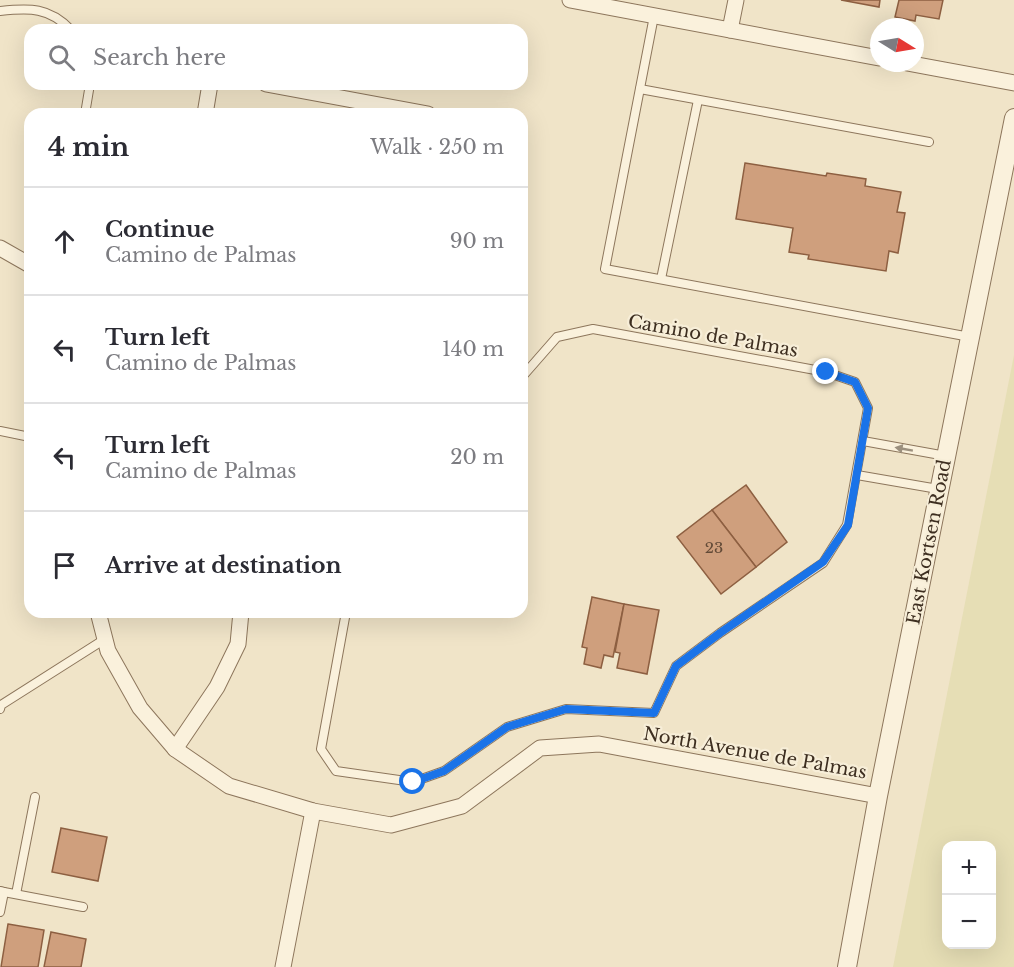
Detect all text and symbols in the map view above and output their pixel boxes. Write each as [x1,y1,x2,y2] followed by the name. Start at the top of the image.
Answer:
[870,18,924,72] north arrow
[24,24,528,90] search box
[45,41,78,74] icon: search
[93,44,226,71] text: Search here
[48,131,129,163] text: 4 min
[370,135,504,159] text: Walk · 250 m
[105,216,214,243] text: Continue
[48,225,81,258] icon: ahead
[450,229,504,253] text: 90 m
[105,243,296,267] text: Camino de Palmas
[626,310,800,362] street label: Camino de Palmas
[105,324,210,351] text: Turn left
[48,333,81,366] icon: left
[442,337,504,361] text: 140 m
[105,351,296,375] text: Camino de Palmas
[812,358,838,384] route end
[105,432,210,459] text: Turn left
[48,441,81,474] icon: left
[895,444,914,453] one-way arrow
[450,445,504,469] text: 20 m
[902,458,956,626] street label: East Kortsen Road
[105,459,296,483] text: Camino de Palmas
[705,538,723,557] house number: 23
[48,549,81,582] icon: arrive
[105,552,342,579] text: Arrive at destination
[642,723,868,783] street label: North Avenue de Palmas
[399,768,425,794] route start
[942,841,996,949] map controls
[942,841,996,895] button: +
[942,895,996,949] button: −

